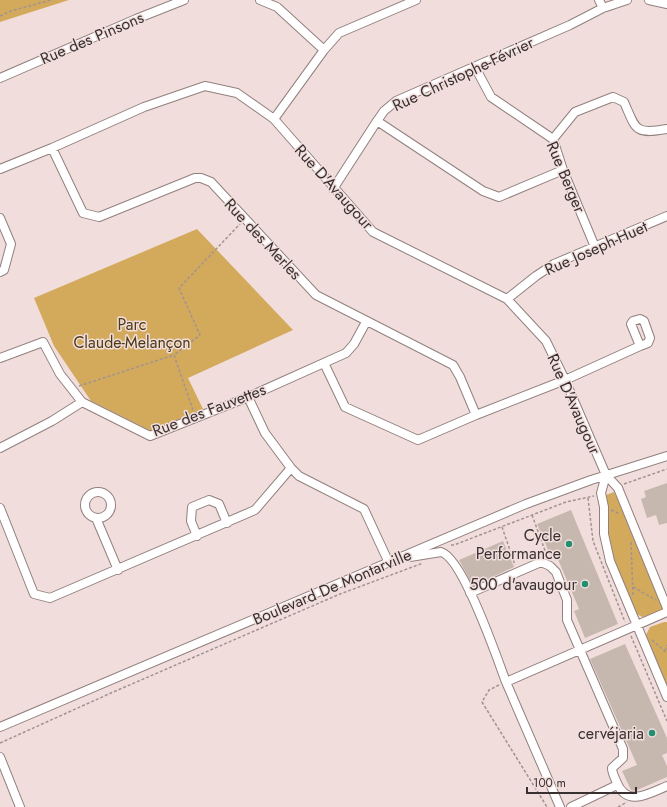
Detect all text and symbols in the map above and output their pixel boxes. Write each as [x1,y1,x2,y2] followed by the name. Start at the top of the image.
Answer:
[37,6,147,70] street label: Rue des Pinsons
[389,31,538,117] street label: Rue Christophe-Février
[541,138,592,217] street label: Rue Berger
[289,139,379,235] street label: Rue D'Avaugour
[219,193,307,285] street label: Rue des Merles
[541,215,651,281] street label: Rue Joseph-Huet
[73,313,191,354] park label: Parc Claude-Melançon
[542,350,607,459] street label: Rue D'Avaugour
[149,378,269,442] street label: Rue des Fauvettes
[476,524,561,565] place label: Cycle Performance
[564,539,574,549] marker: Cycle Performance
[249,543,415,631] street label: Boulevard De Montarville
[469,573,578,596] place label: 500 d'avaugour
[580,579,590,589] marker: 500 d'avaugour
[578,722,644,745] place label: cervéjaria
[647,728,657,738] marker: cervéjaria
[527,769,636,795] scale bar
[533,774,566,792] text: 100 m

